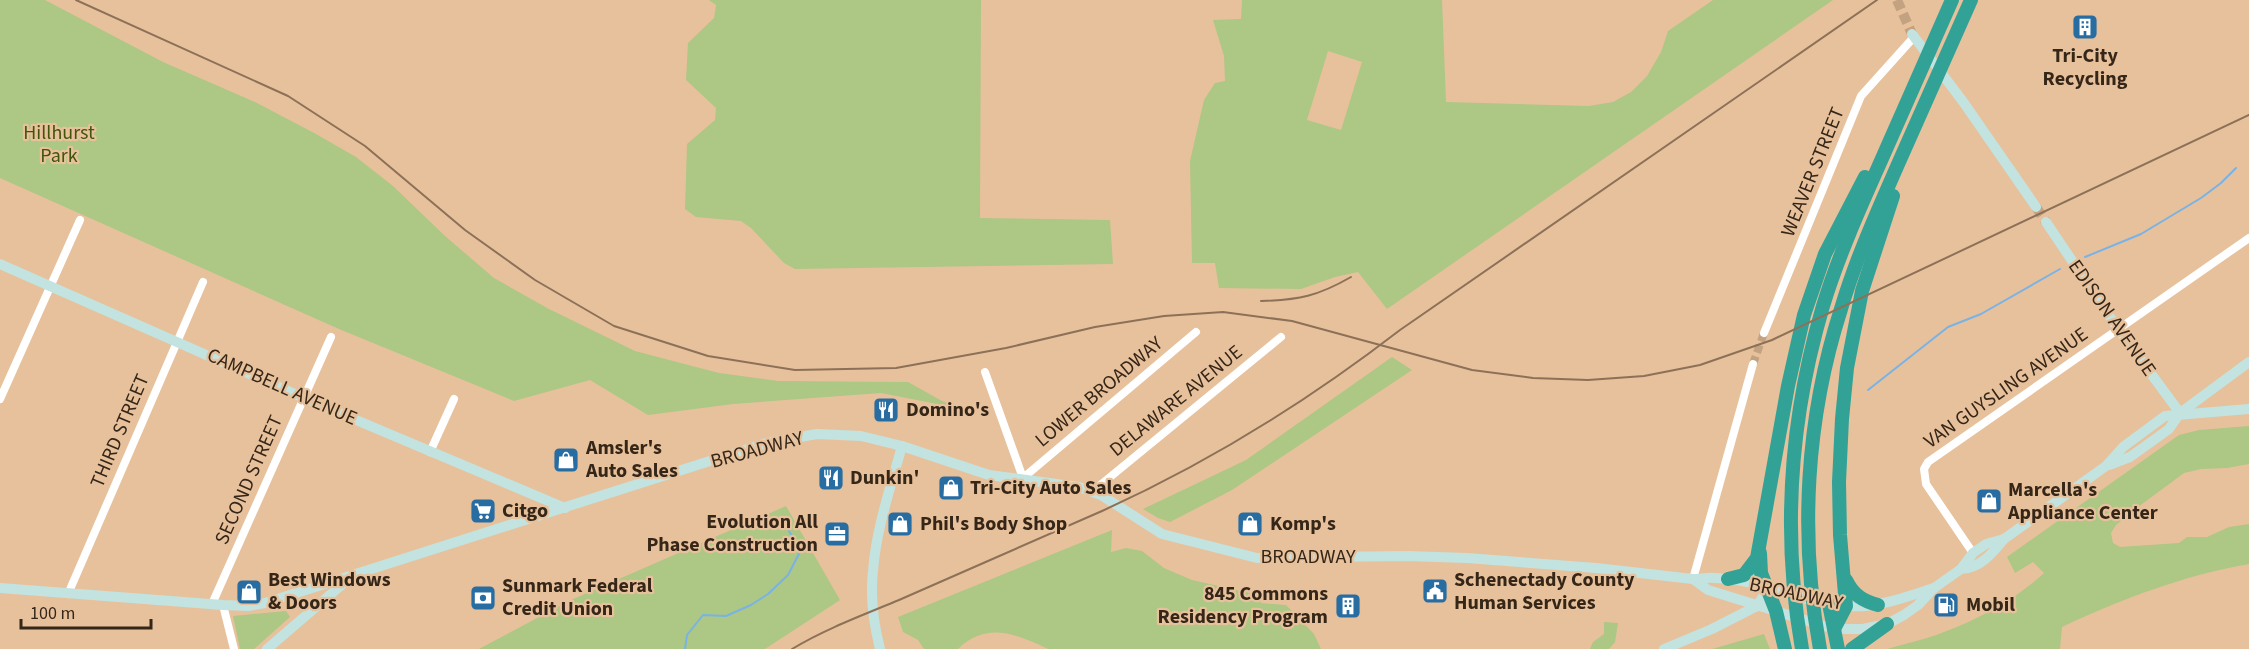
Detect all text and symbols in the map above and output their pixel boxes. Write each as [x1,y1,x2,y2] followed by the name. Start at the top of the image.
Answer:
[2070,12,2100,42] building icon: Tri-City Recycling
[2043,42,2128,93] place label: Tri-City Recycling
[1774,103,1852,241] street label: WEAVER STREET
[23,119,95,170] park label: Hillhurst Park
[2061,254,2163,382] street label: EDISON AVENUE
[1918,321,2094,455] street label: VAN GUYSLING AVENUE
[1029,330,1169,454] street label: LOWER BROADWAY
[1104,339,1248,463] street label: DELAWARE AVENUE
[202,341,362,433] street label: CAMPBELL AVENUE
[83,370,157,492] street label: THIRD STREET
[871,395,901,425] restaurant icon: Domino's
[906,396,989,424] place label: Domino's
[208,411,290,549] street label: SECOND STREET
[707,424,807,476] street label: BROADWAY
[585,434,678,485] place label: Amsler's Auto Sales
[551,445,581,475] shop icon: Amsler's Auto Sales
[816,463,846,493] restaurant icon: Dunkin'
[850,464,919,492] place label: Dunkin'
[936,473,966,503] shop icon: Tri-City Auto Sales
[970,474,1132,502] place label: Tri-City Auto Sales
[2007,476,2158,527] place label: Marcella's Appliance Center
[1974,486,2004,516] shop icon: Marcella's Appliance Center
[468,496,498,526] supermarket icon: Citgo
[502,497,548,525] place label: Citgo
[646,508,818,559] place label: Evolution All Phase Construction
[885,509,915,539] shop icon: Phil's Body Shop
[1235,509,1265,539] shop icon: Komp's
[920,510,1067,538] place label: Phil's Body Shop
[1270,510,1336,538] place label: Komp's
[822,519,852,549] office icon: Evolution All Phase Construction
[1260,543,1356,571] street label: BROADWAY
[268,566,391,617] place label: Best Windows & Doors
[1454,566,1635,617] place label: Schenectady County Human Services
[1747,570,1846,618] street label: BROADWAY
[502,572,653,623] place label: Sunmark Federal Credit Union
[1420,576,1450,606] public building icon: Schenectady County Human Services
[234,577,264,607] shop icon: Best Windows & Doors
[1158,580,1328,631] place label: 845 Commons Residency Program
[468,583,498,613] bank icon: Sunmark Federal Credit Union
[1931,590,1961,620] fuel station icon: Mobil
[1333,591,1363,621] building icon: 845 Commons Residency Program
[1966,591,2015,619] place label: Mobil
[21,592,152,630] scale bar
[30,601,75,626] text: 100 m

